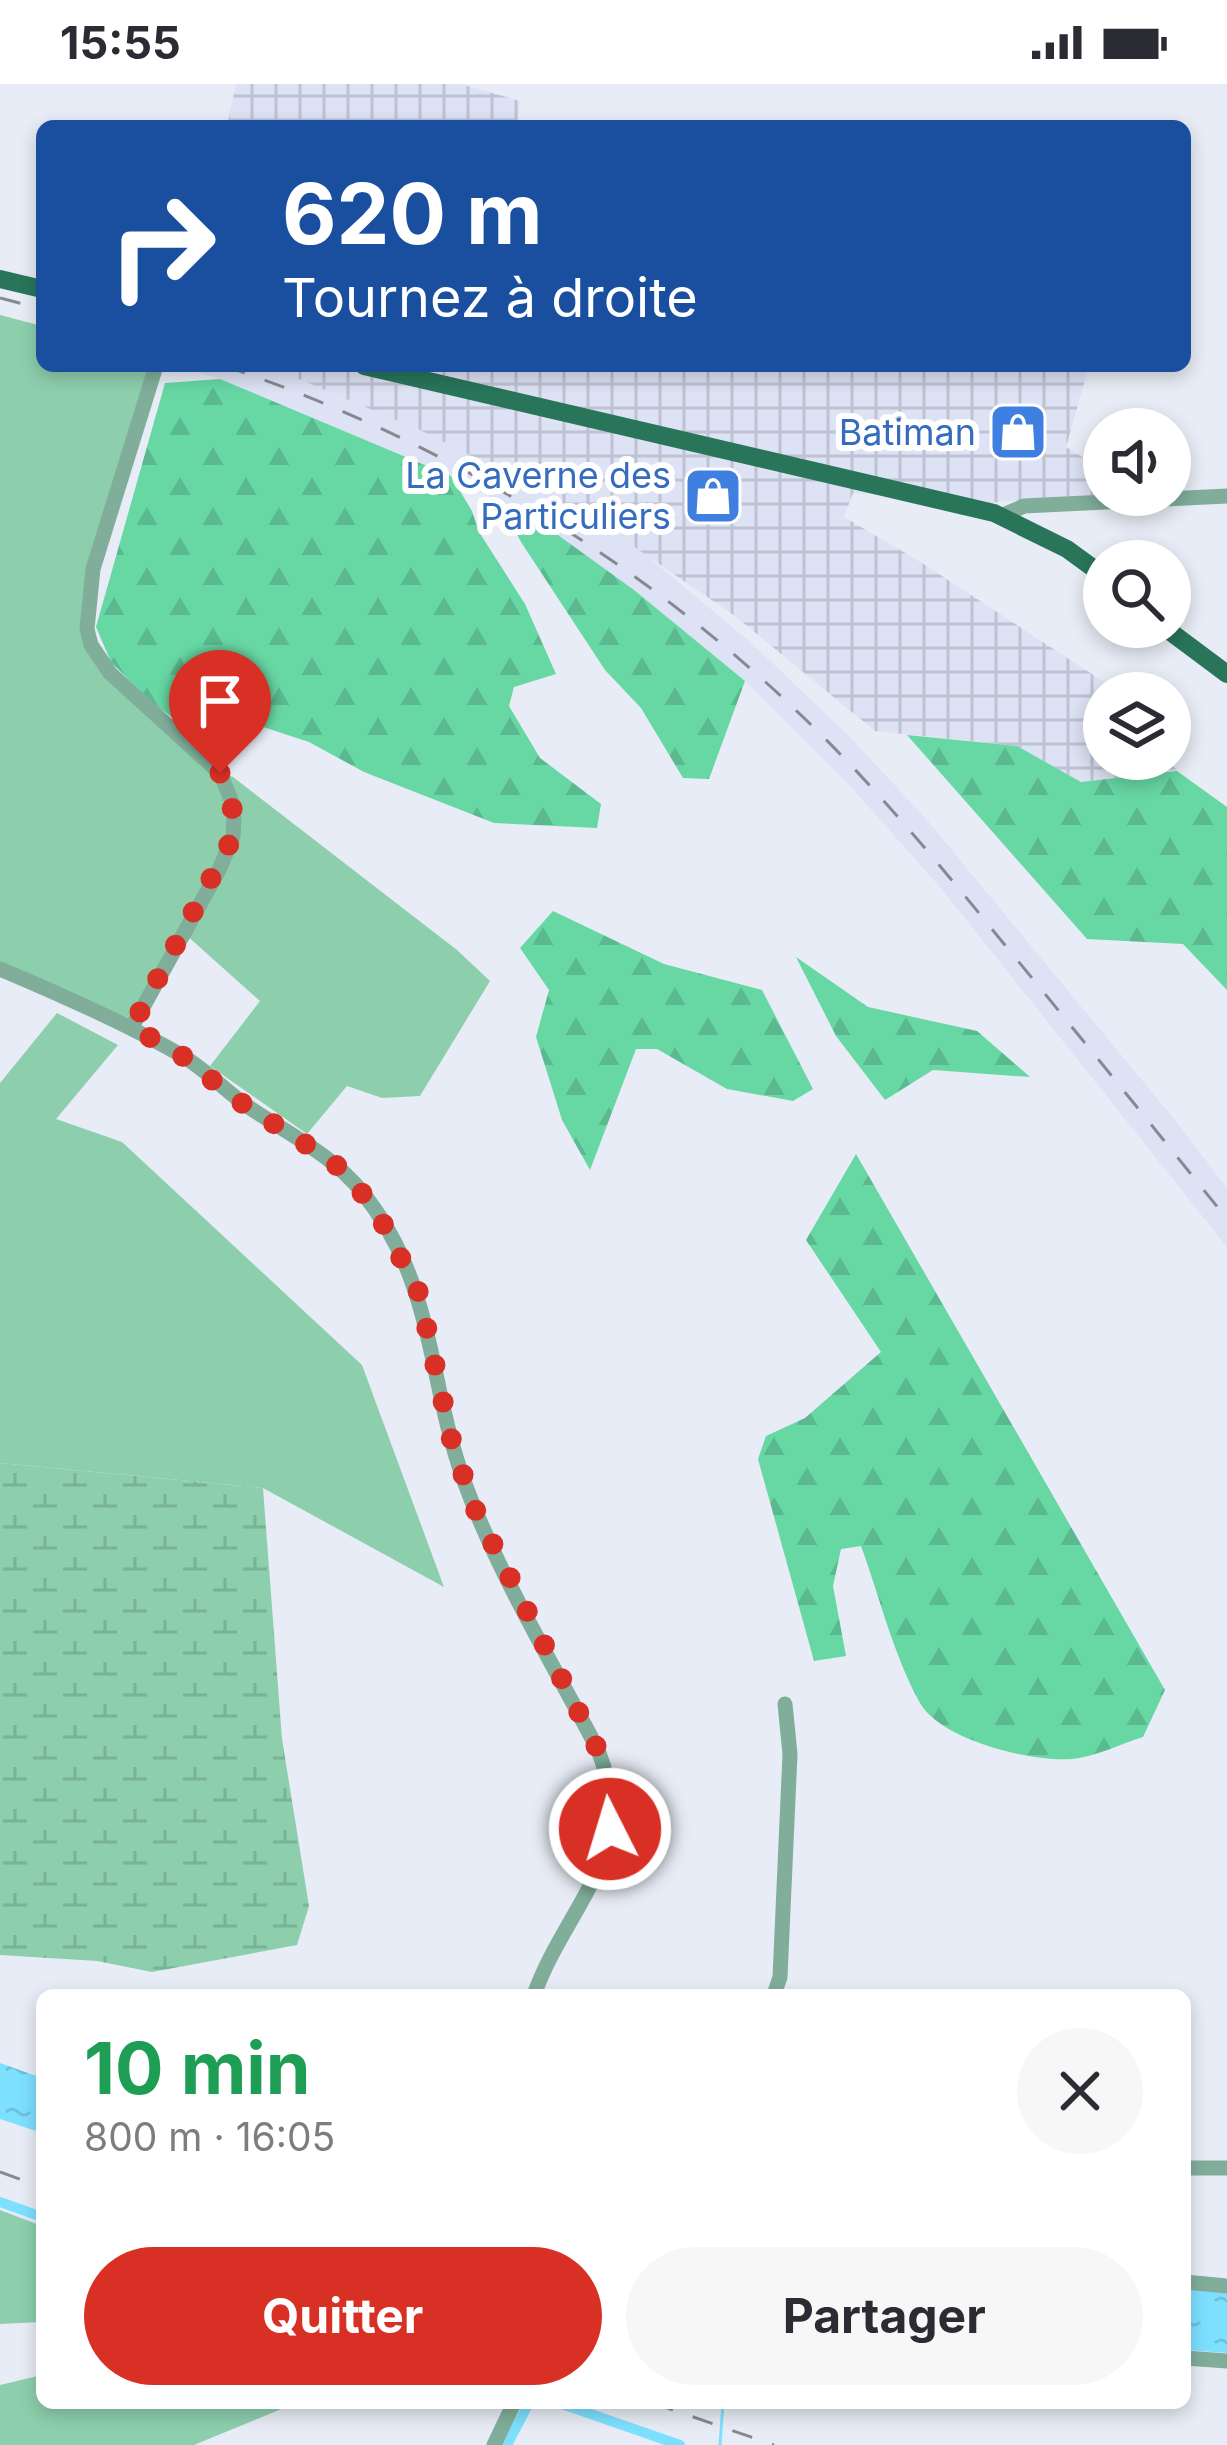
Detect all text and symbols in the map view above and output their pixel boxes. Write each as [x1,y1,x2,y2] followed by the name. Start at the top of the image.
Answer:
[60,15,181,70] text: 15:55
[282,163,543,264] text: 620 m
[84,168,240,324] icon: right
[282,265,698,330] text: Tournez à droite
[987,401,1049,463] shop icon: Batiman
[1083,408,1191,780] map controls
[1083,408,1191,516] button: sound
[839,410,976,454] place label: Batiman
[405,453,671,538] place label: La Caverne des Particuliers
[682,465,744,527] shop icon: La Caverne des Particuliers
[1083,540,1191,648] button: search
[169,650,271,773] pin
[187,668,253,734] icon: arrive
[1083,672,1191,780] button: layers
[547,1766,673,1892] position arrow
[84,2024,311,2111] text: 10 min
[1017,2028,1143,2154] button: close
[84,2113,335,2160] text: 800 m · 16:05
[84,2247,602,2385] button: Quitter
[626,2247,1143,2385] button: Partager

